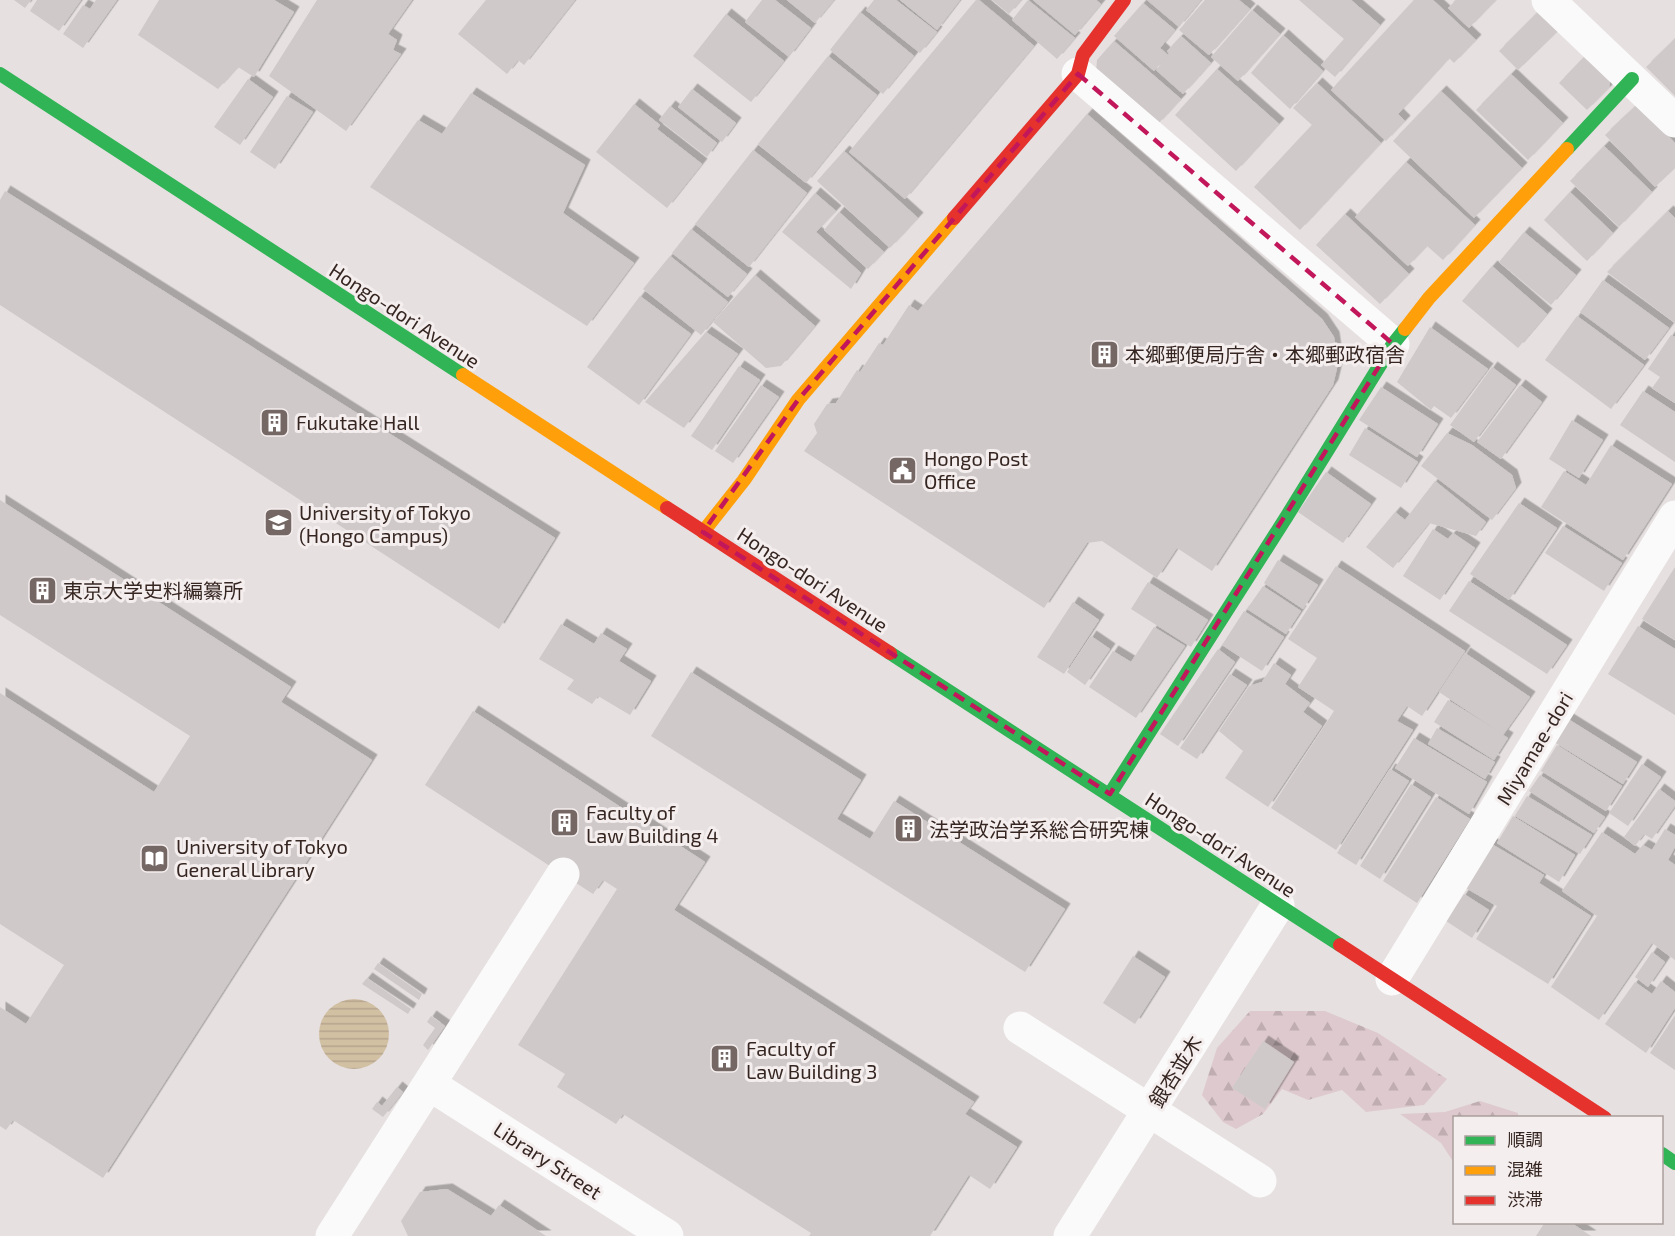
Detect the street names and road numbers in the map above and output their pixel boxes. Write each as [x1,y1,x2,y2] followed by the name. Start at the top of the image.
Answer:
[325,257,485,373] street label: Hongo-dori Avenue
[733,521,893,637] street label: Hongo-dori Avenue
[1491,687,1577,809] street label: Miyamae-dori
[1141,786,1301,902] street label: Hongo-dori Avenue
[1144,1031,1206,1111] street label: 銀杏並木
[490,1116,607,1204] street label: Library Street

